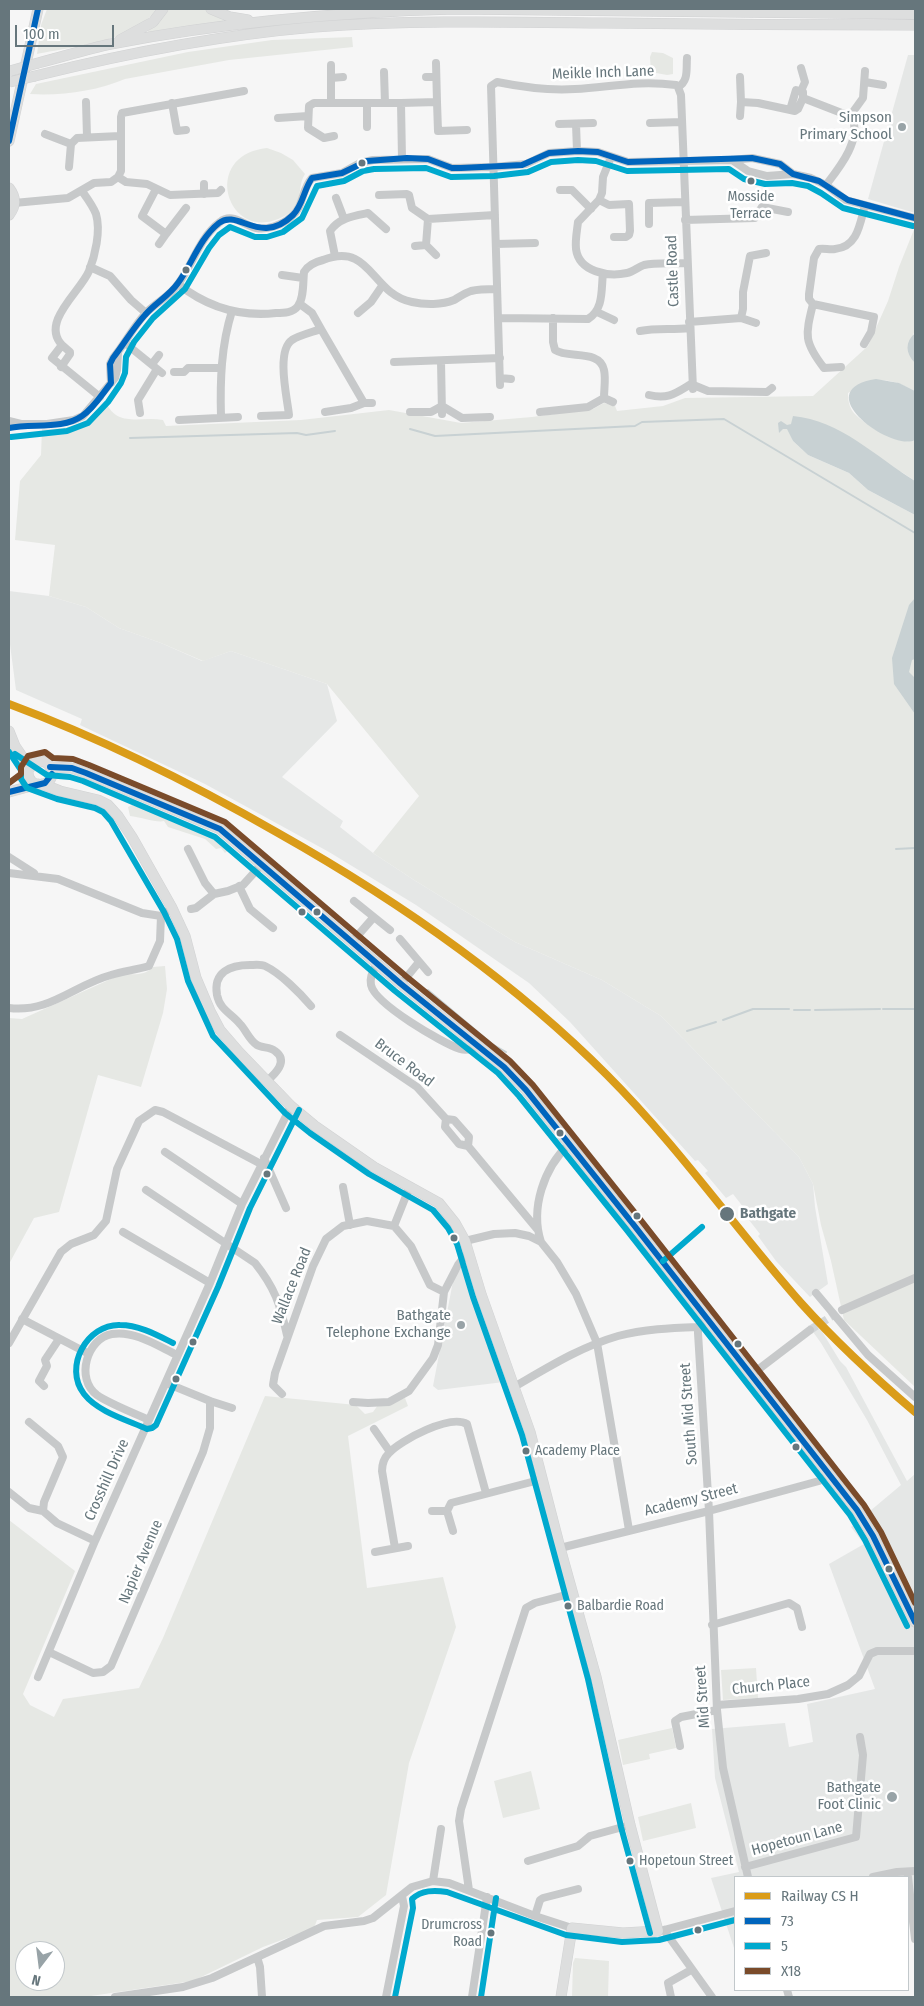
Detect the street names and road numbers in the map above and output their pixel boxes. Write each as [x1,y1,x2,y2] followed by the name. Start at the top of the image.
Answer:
[551,62,655,84] street label: Meikle Inch Lane
[663,235,683,307] street label: Castle Road
[371,1035,437,1091] street label: Bruce Road
[268,1245,316,1327] street label: Wallace Road
[676,1362,702,1466] street label: South Mid Street
[81,1436,133,1524] street label: Crosshill Drive
[642,1480,740,1520] street label: Academy Street
[115,1517,167,1607] street label: Napier Avenue
[692,1665,714,1729] street label: Mid Street
[731,1673,811,1699] street label: Church Place
[750,1818,844,1860] street label: Hopetoun Lane

